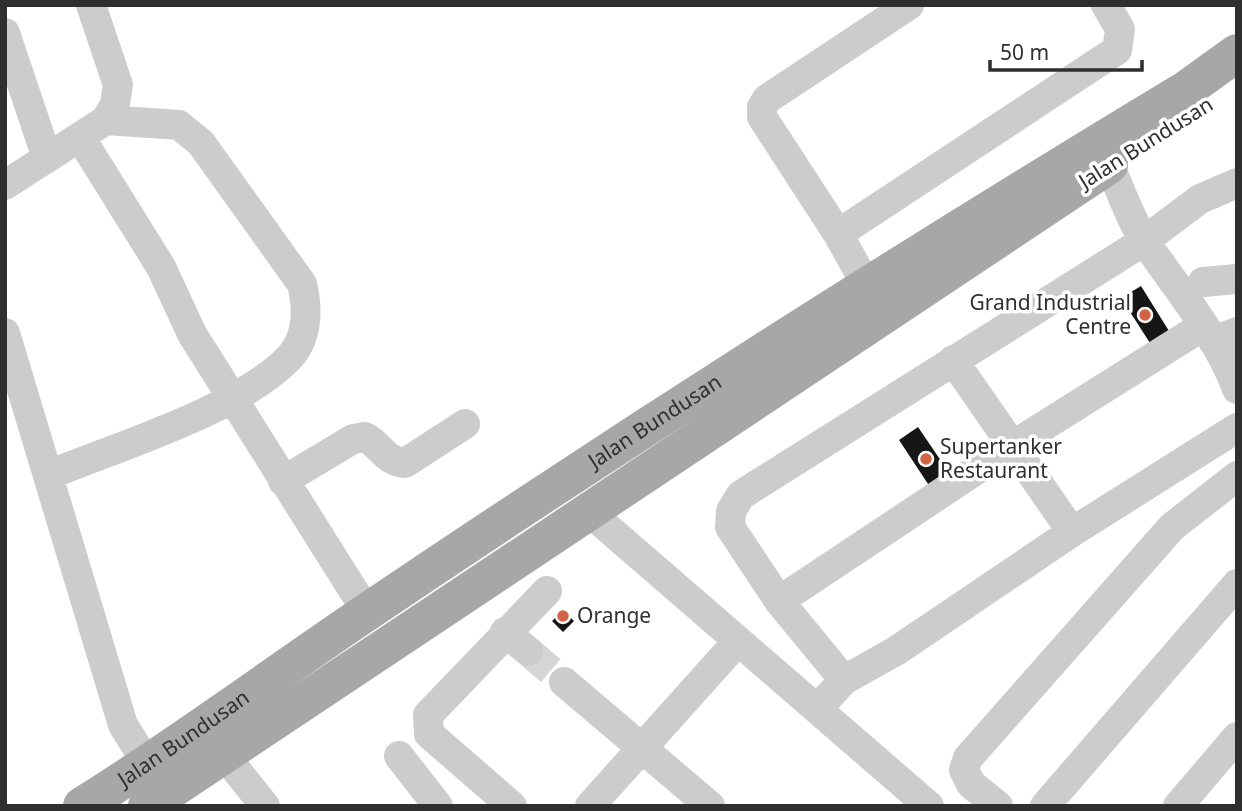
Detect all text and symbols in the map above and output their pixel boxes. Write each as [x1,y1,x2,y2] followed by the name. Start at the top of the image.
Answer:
[990,28,1142,72] scale bar
[1000,38,1049,66] text: 50 m
[1071,90,1218,196] street label: Jalan Bundusan
[969,288,1131,340] place label: Grand Industrial Centre
[1137,307,1153,323] marker: Grand Industrial Centre
[581,367,726,475] street label: Jalan Bundusan
[940,432,1062,484] place label: Supertanker Restaurant
[918,451,934,467] marker: Supertanker Restaurant
[577,601,651,629] place label: Orange
[555,608,571,624] marker: Orange
[110,683,254,794] street label: Jalan Bundusan

